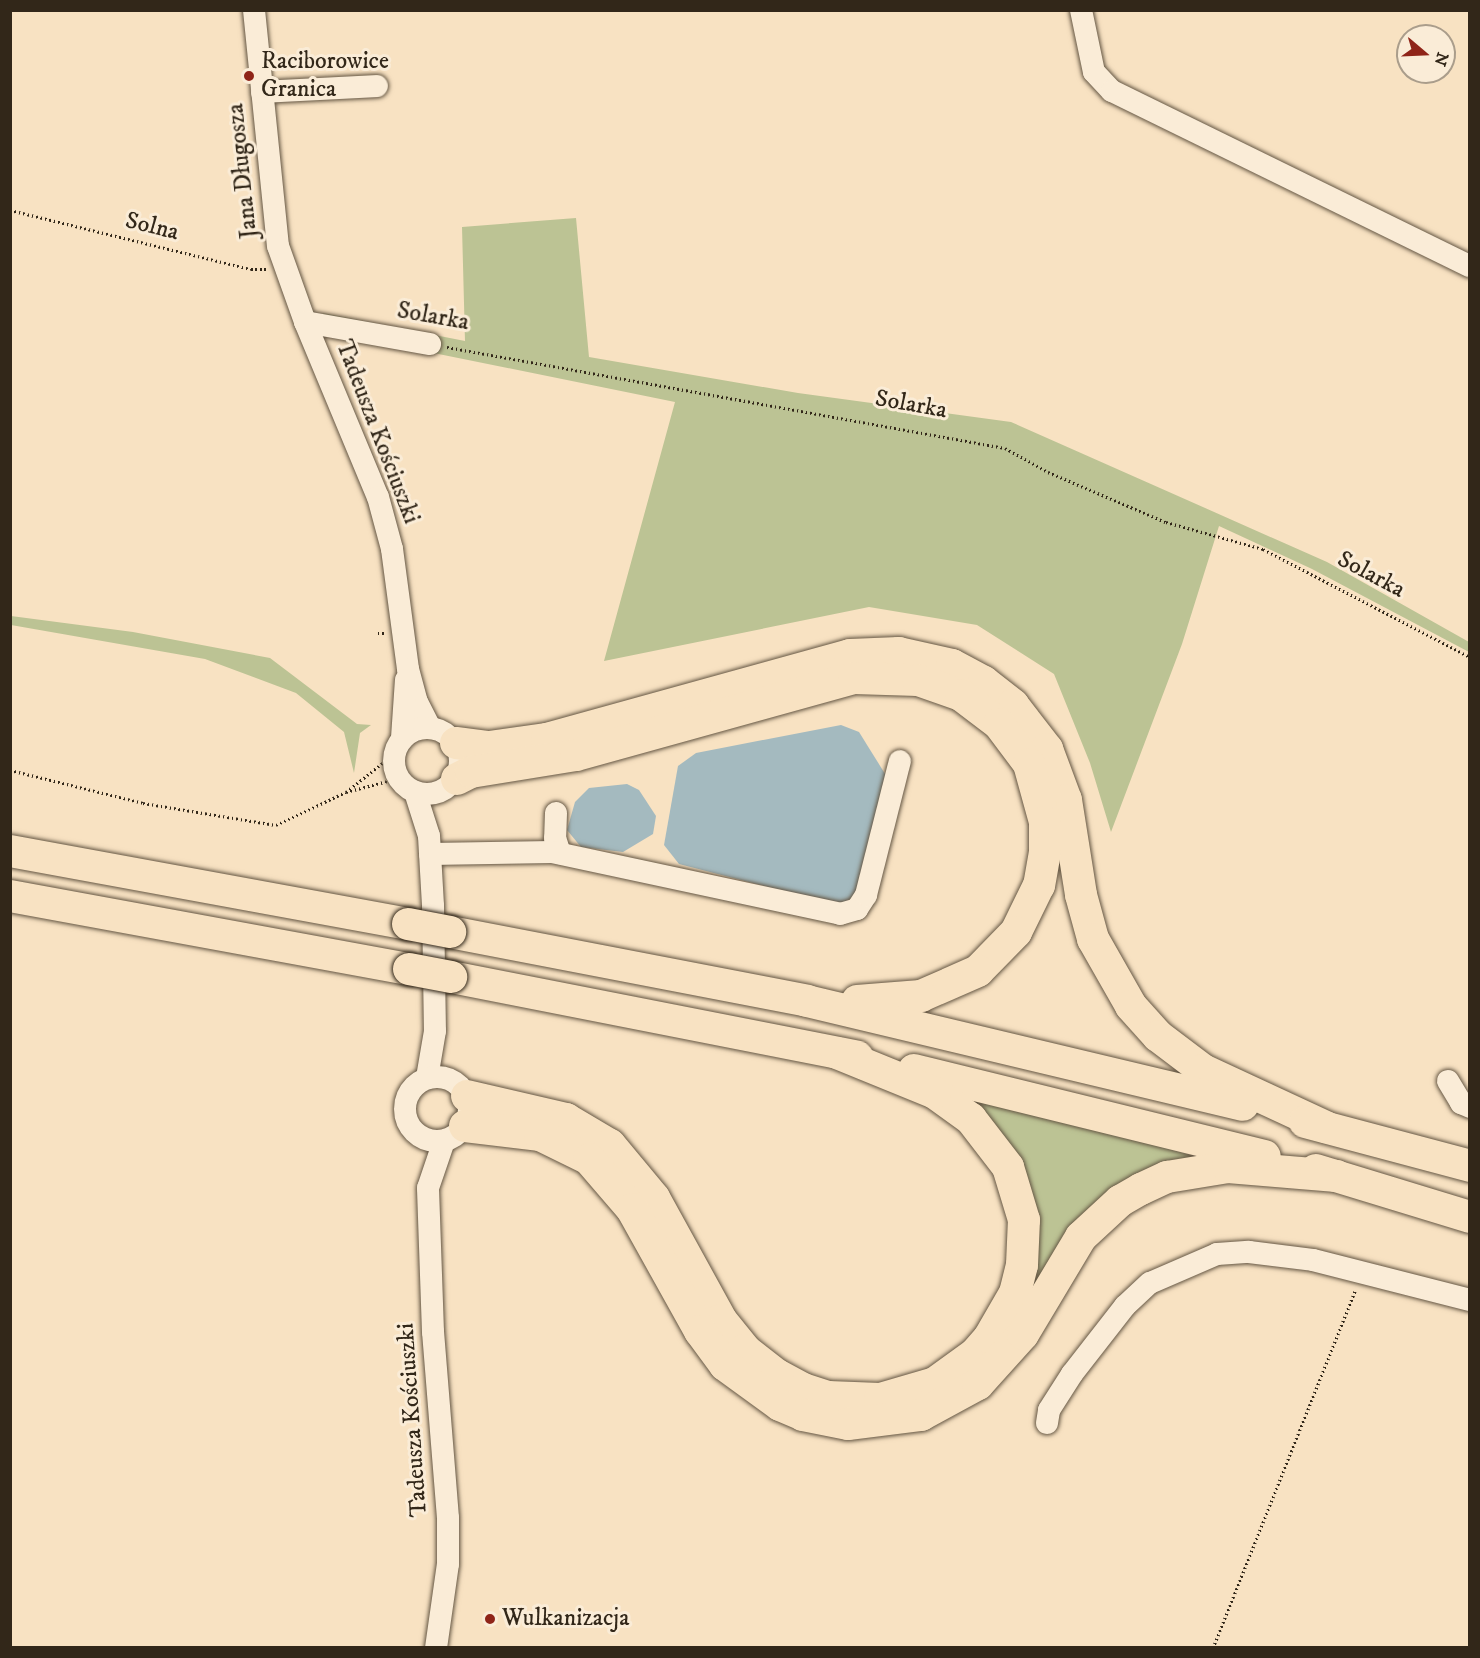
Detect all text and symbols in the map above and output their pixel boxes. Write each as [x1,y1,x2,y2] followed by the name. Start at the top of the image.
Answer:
[1396,24,1456,84] north arrow
[261,48,389,104] place label: Raciborowice Granica
[1430,50,1453,69] text: N
[242,69,256,83] marker: Raciborowice Granica
[222,102,264,240] street label: Jana Długosza
[122,206,182,248] street label: Solna
[395,297,471,337] street label: Solarka
[329,336,425,528] street label: Tadeusza Kościuszki
[873,385,949,425] street label: Solarka
[1332,545,1410,605] street label: Solarka
[392,1322,434,1518] street label: Tadeusza Kościuszki
[502,1605,629,1633] place label: Wulkanizacja
[483,1612,497,1626] marker: Wulkanizacja

